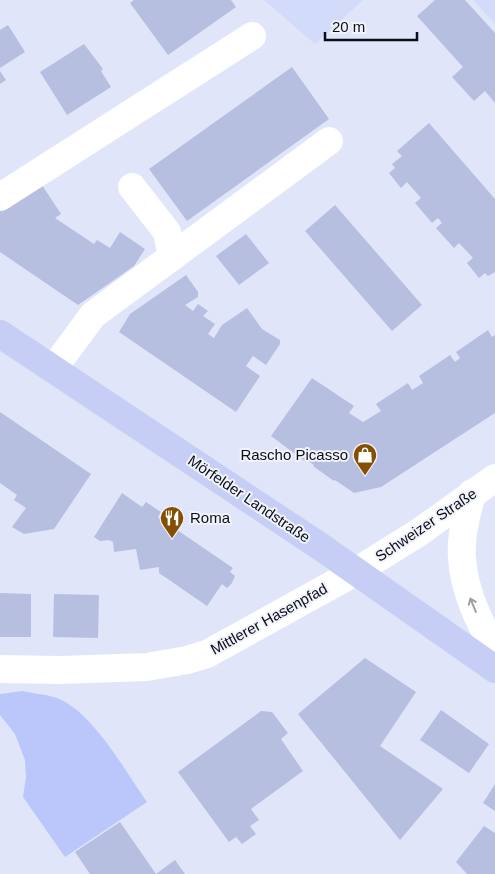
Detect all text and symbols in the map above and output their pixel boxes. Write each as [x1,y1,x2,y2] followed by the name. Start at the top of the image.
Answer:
[325,10,418,42] scale bar
[332,18,365,35] text: 20 m
[352,442,378,476] shop icon: Rascho Picasso
[240,446,348,463] place label: Rascho Picasso
[185,451,313,546] street label: Mörfelder Landstraße
[372,484,480,565] street label: Schweizer Straße
[159,505,185,539] restaurant icon: Roma
[190,509,231,526] place label: Roma
[207,579,330,658] street label: Mittlerer Hasenpfad
[468,598,477,613] one-way arrow

